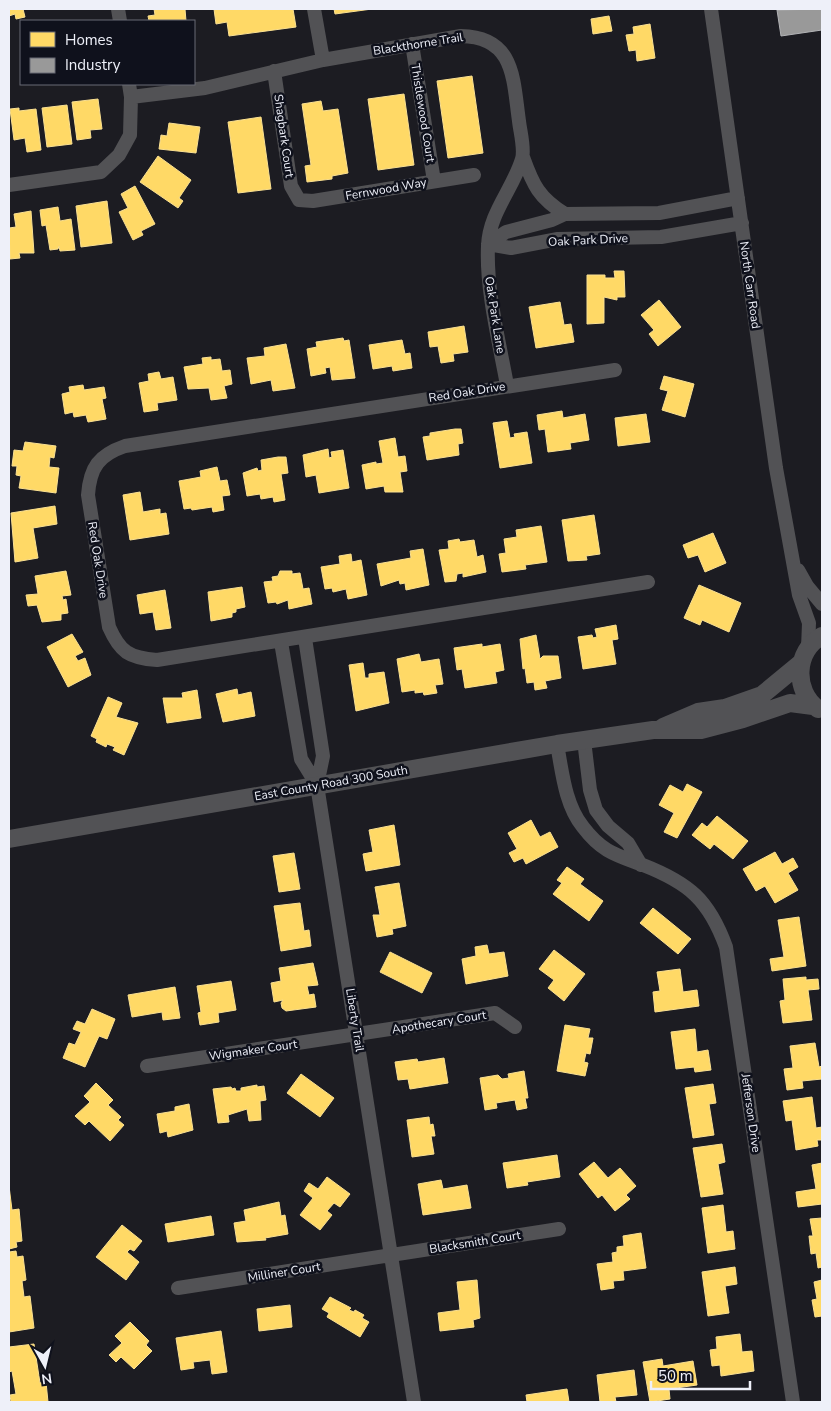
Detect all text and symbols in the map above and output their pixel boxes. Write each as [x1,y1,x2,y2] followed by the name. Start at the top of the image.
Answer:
[20,20,195,85] legend
[372,29,465,59] street label: Blackthorne Trail
[65,30,113,50] text: Homes
[65,55,121,75] text: Industry
[407,62,439,164] street label: Thistlewood Court
[270,93,298,180] street label: Shagbark Court
[344,174,429,204] street label: Fernwood Way
[548,230,628,250] street label: Oak Park Drive
[736,240,764,330] street label: North Carr Road
[481,275,509,355] street label: Oak Park Lane
[427,378,507,406] street label: Red Oak Drive
[84,520,112,600] street label: Red Oak Drive
[253,762,409,804] street label: East County Road 300 South
[342,987,368,1053] street label: Liberty Trail
[391,1007,488,1037] street label: Apothecary Court
[208,1036,299,1064] street label: Wigmaker Court
[737,1072,764,1153] street label: Jefferson Drive
[428,1227,523,1257] street label: Blacksmith Court
[247,1258,322,1286] street label: Milliner Court
[20,1341,70,1391] north arrow
[651,1358,750,1390] scale bar
[658,1366,693,1386] text: 50 m
[40,1368,53,1389] text: N

